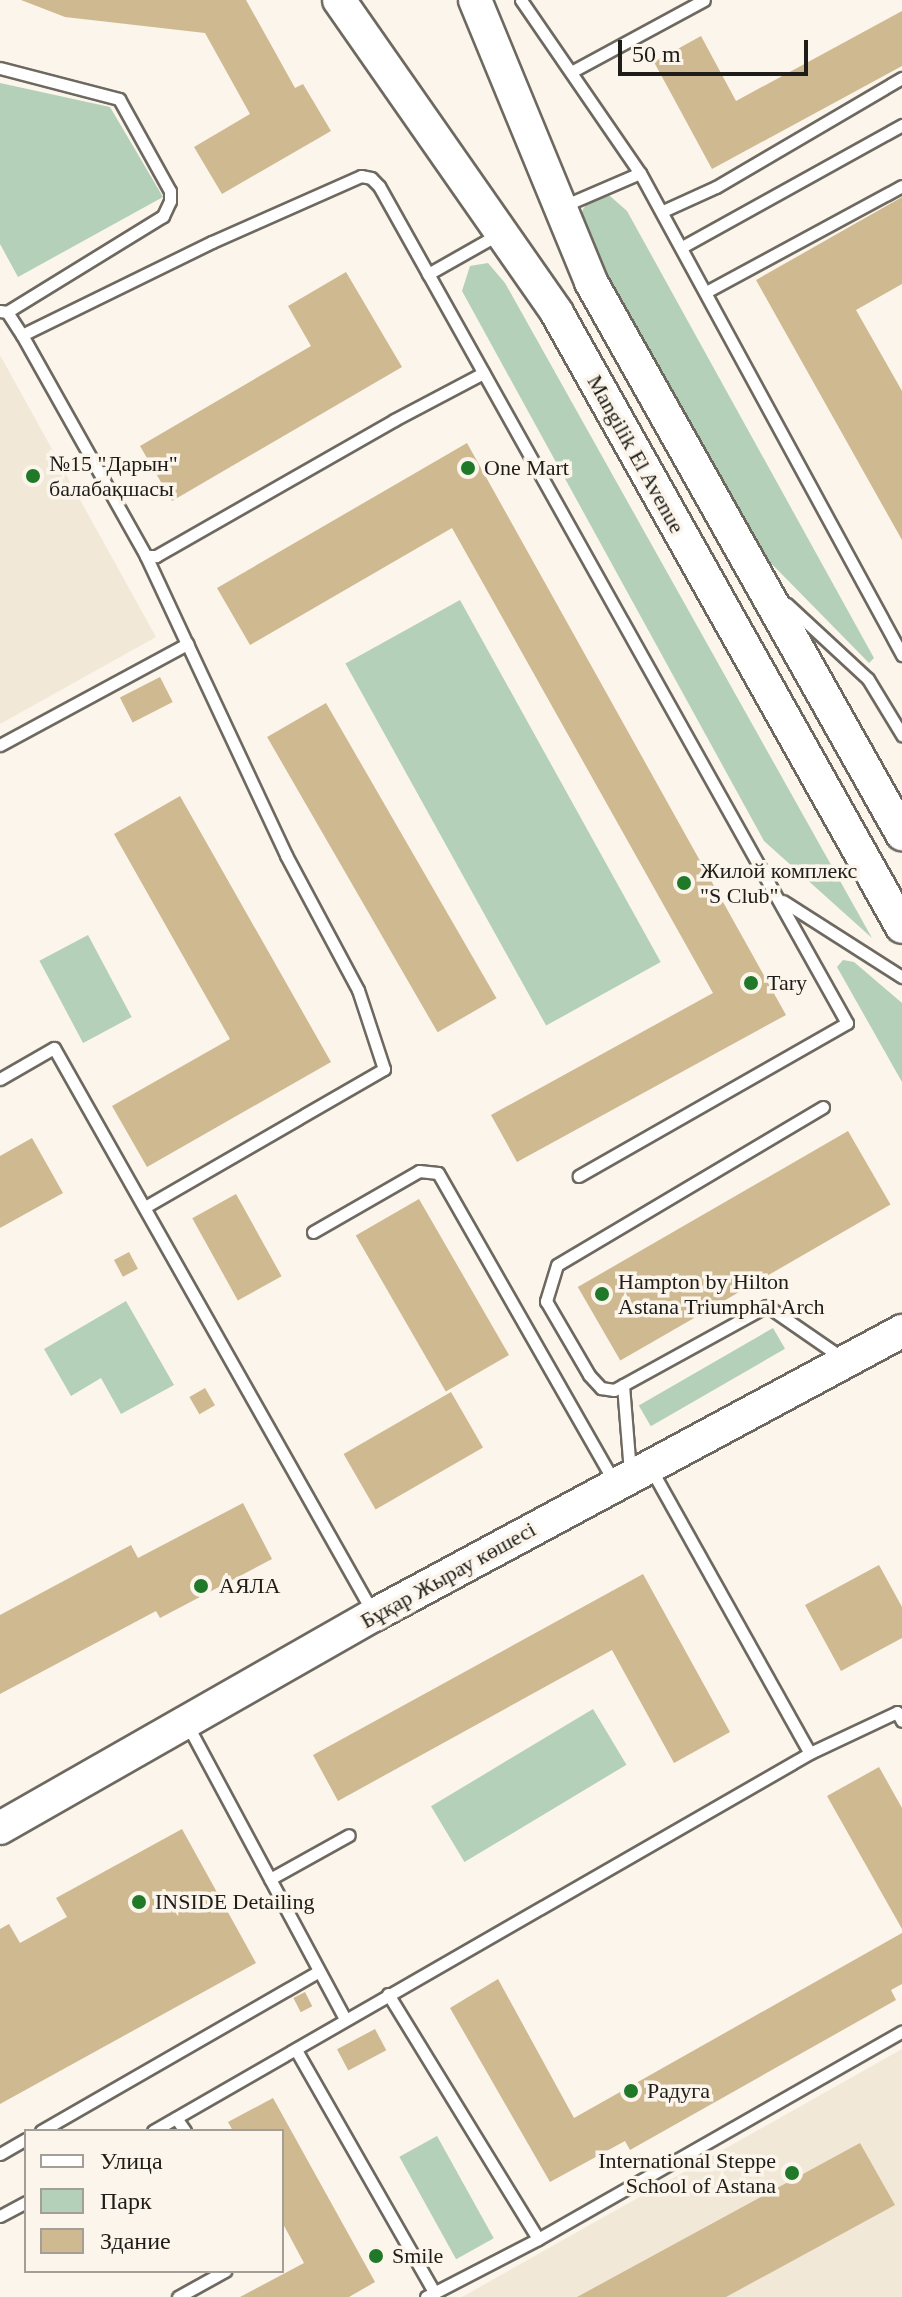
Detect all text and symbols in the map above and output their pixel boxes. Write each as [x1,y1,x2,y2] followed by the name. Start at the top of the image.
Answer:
[622,24,812,74] scale bar
[632,41,681,67] text: 50 m
[581,370,691,538] street label: Mangilik El Avenue
[49,450,178,502] place label: №15 "Дарын" балабақшасы
[484,455,569,481] place label: One Mart
[459,459,477,477] marker: One Mart
[24,467,42,485] marker: №15 "Дарын" балабақшасы
[700,857,857,908] place label: Жилой комплекс "S Club"
[675,874,693,892] marker: Жилой комплекс "S Club"
[767,970,807,996] place label: Tary
[742,974,760,992] marker: Tary
[618,1268,826,1320] place label: Hampton by Hilton Astana Triumphal Arch
[593,1285,611,1303] marker: Hampton by Hilton Astana Triumphal Arch
[356,1516,540,1634] street label: Бұқар Жырау көшесі
[219,1573,280,1599] place label: АЯЛА
[190,1575,212,1597] marker: АЯЛА
[155,1889,314,1915] place label: INSIDE Detailing
[130,1893,148,1911] marker: INSIDE Detailing
[647,2078,710,2104] place label: Радуга
[622,2082,640,2100] marker: Радуга
[24,2129,284,2273] legend
[598,2147,776,2198] place label: International Steppe School of Astana
[100,2148,163,2174] text: Улица
[783,2164,801,2182] marker: International Steppe School of Astana
[100,2188,152,2214] text: Парк
[100,2228,171,2254] text: Здание
[392,2243,443,2269] place label: Smile
[367,2247,385,2265] marker: Smile

